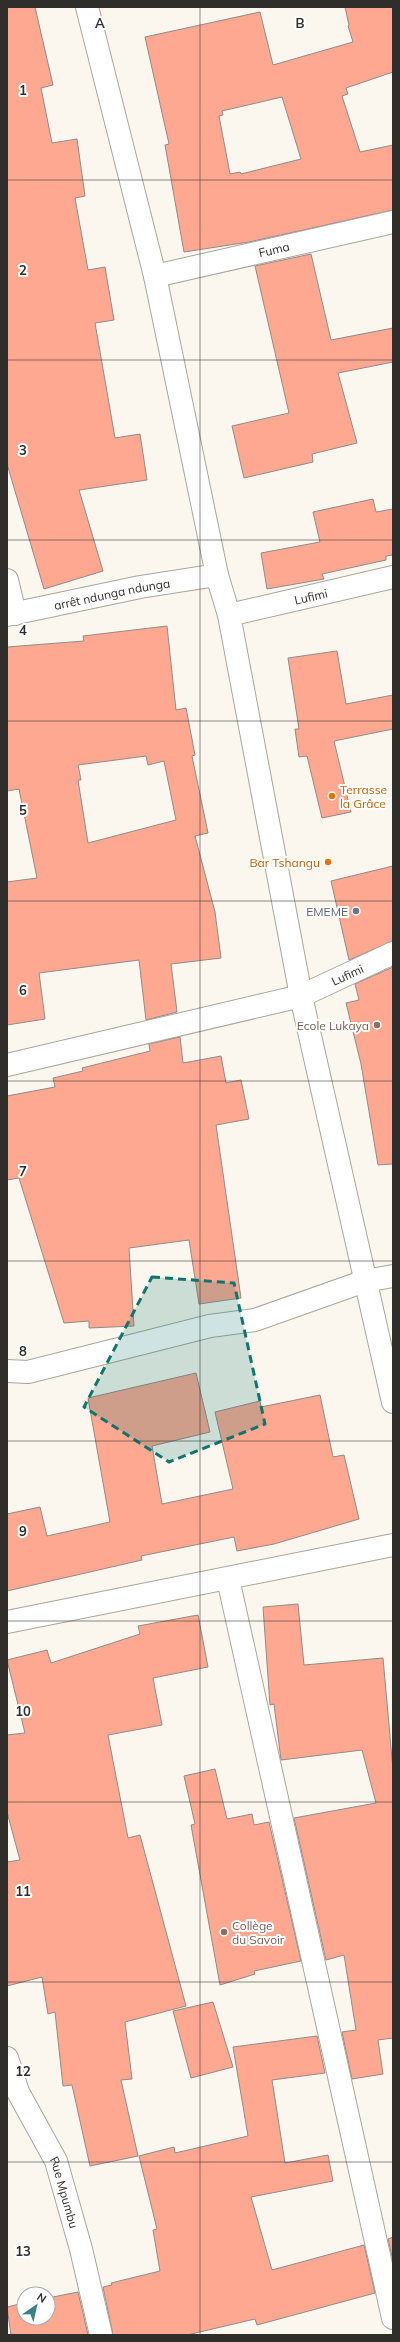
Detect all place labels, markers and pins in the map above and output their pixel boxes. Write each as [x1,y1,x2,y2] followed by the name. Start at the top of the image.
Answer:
[340,782,387,811] place label: Terrasse la Grâce
[327,791,337,801] marker: Terrasse la Grâce
[249,855,320,870] place label: Bar Tshangu
[323,857,333,867] marker: Bar Tshangu
[306,904,348,919] place label: EMEME
[351,906,361,916] marker: EMEME
[297,1018,369,1033] place label: Ecole Lukaya
[372,1020,382,1030] marker: Ecole Lukaya
[232,1918,285,1947] place label: Collège du Savoir
[219,1927,229,1937] marker: Collège du Savoir

